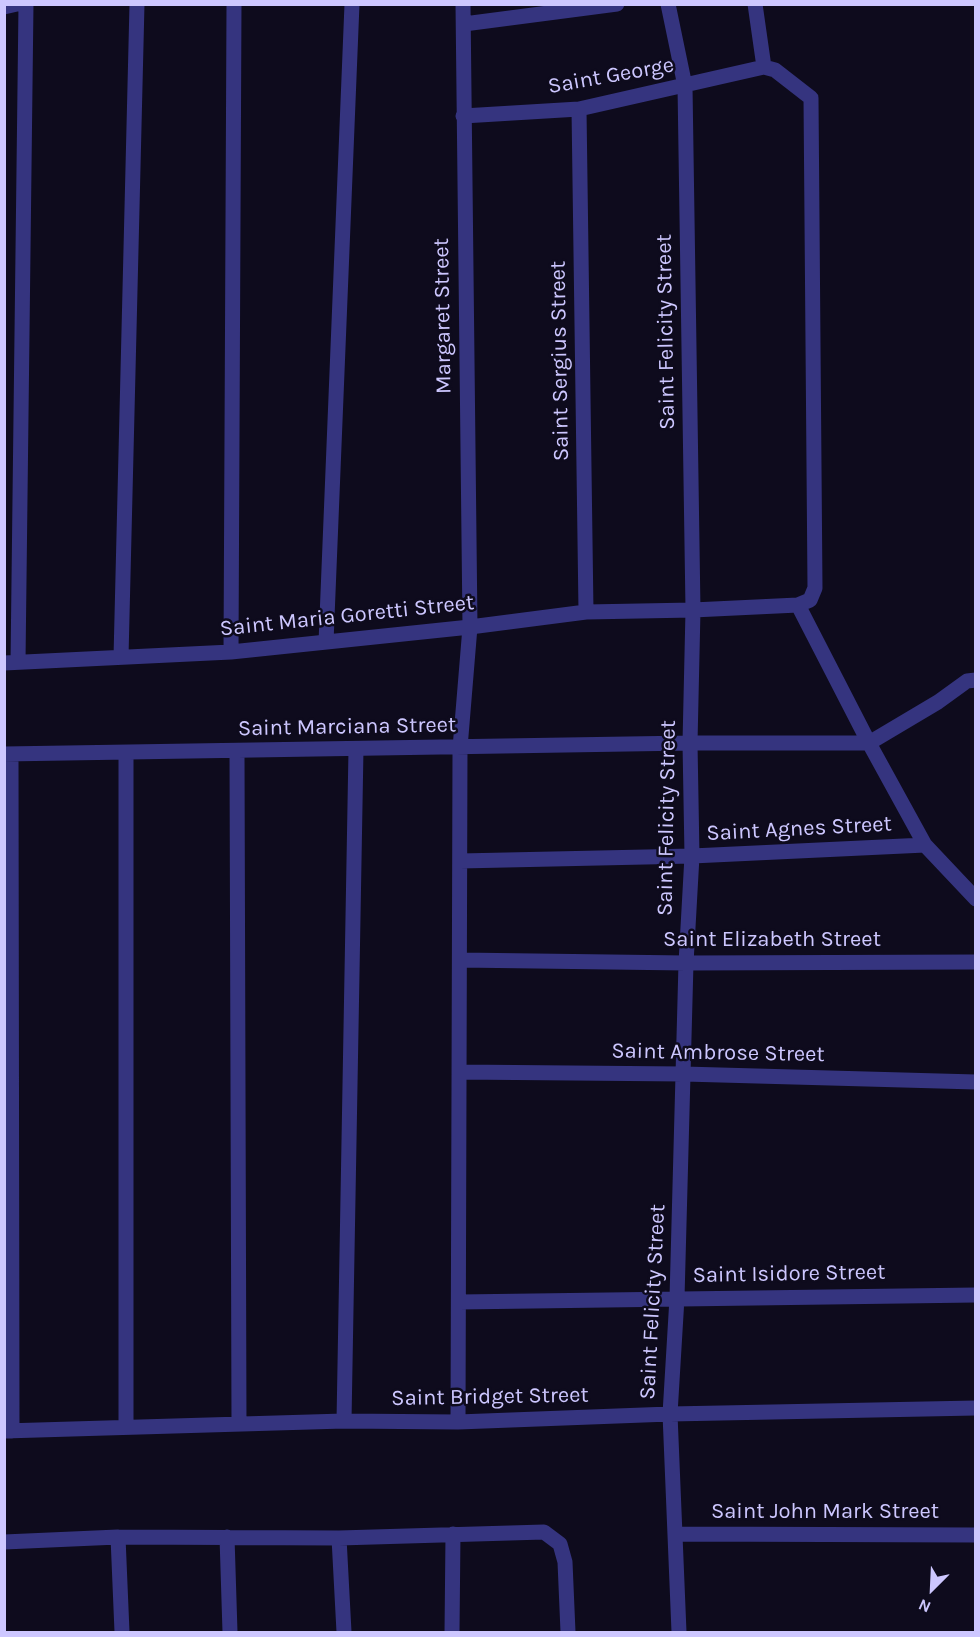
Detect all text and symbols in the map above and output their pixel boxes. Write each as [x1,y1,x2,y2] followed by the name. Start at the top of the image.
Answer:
[546,52,676,100] street label: Saint George
[651,234,681,430] street label: Saint Felicity Street
[428,238,458,394] street label: Margaret Street
[545,261,575,461] street label: Saint Sergius Street
[219,590,475,642] street label: Saint Maria Goretti Street
[238,712,456,742] street label: Saint Marciana Street
[652,720,682,916] street label: Saint Felicity Street
[706,811,892,847] street label: Saint Agnes Street
[663,927,881,953] street label: Saint Elizabeth Street
[611,1038,825,1068] street label: Saint Ambrose Street
[635,1204,671,1400] street label: Saint Felicity Street
[692,1259,886,1289] street label: Saint Isidore Street
[391,1382,589,1412] street label: Saint Bridget Street
[711,1499,939,1525] street label: Saint John Mark Street
[902,1559,962,1619] north arrow
[915,1595,934,1617] text: N

